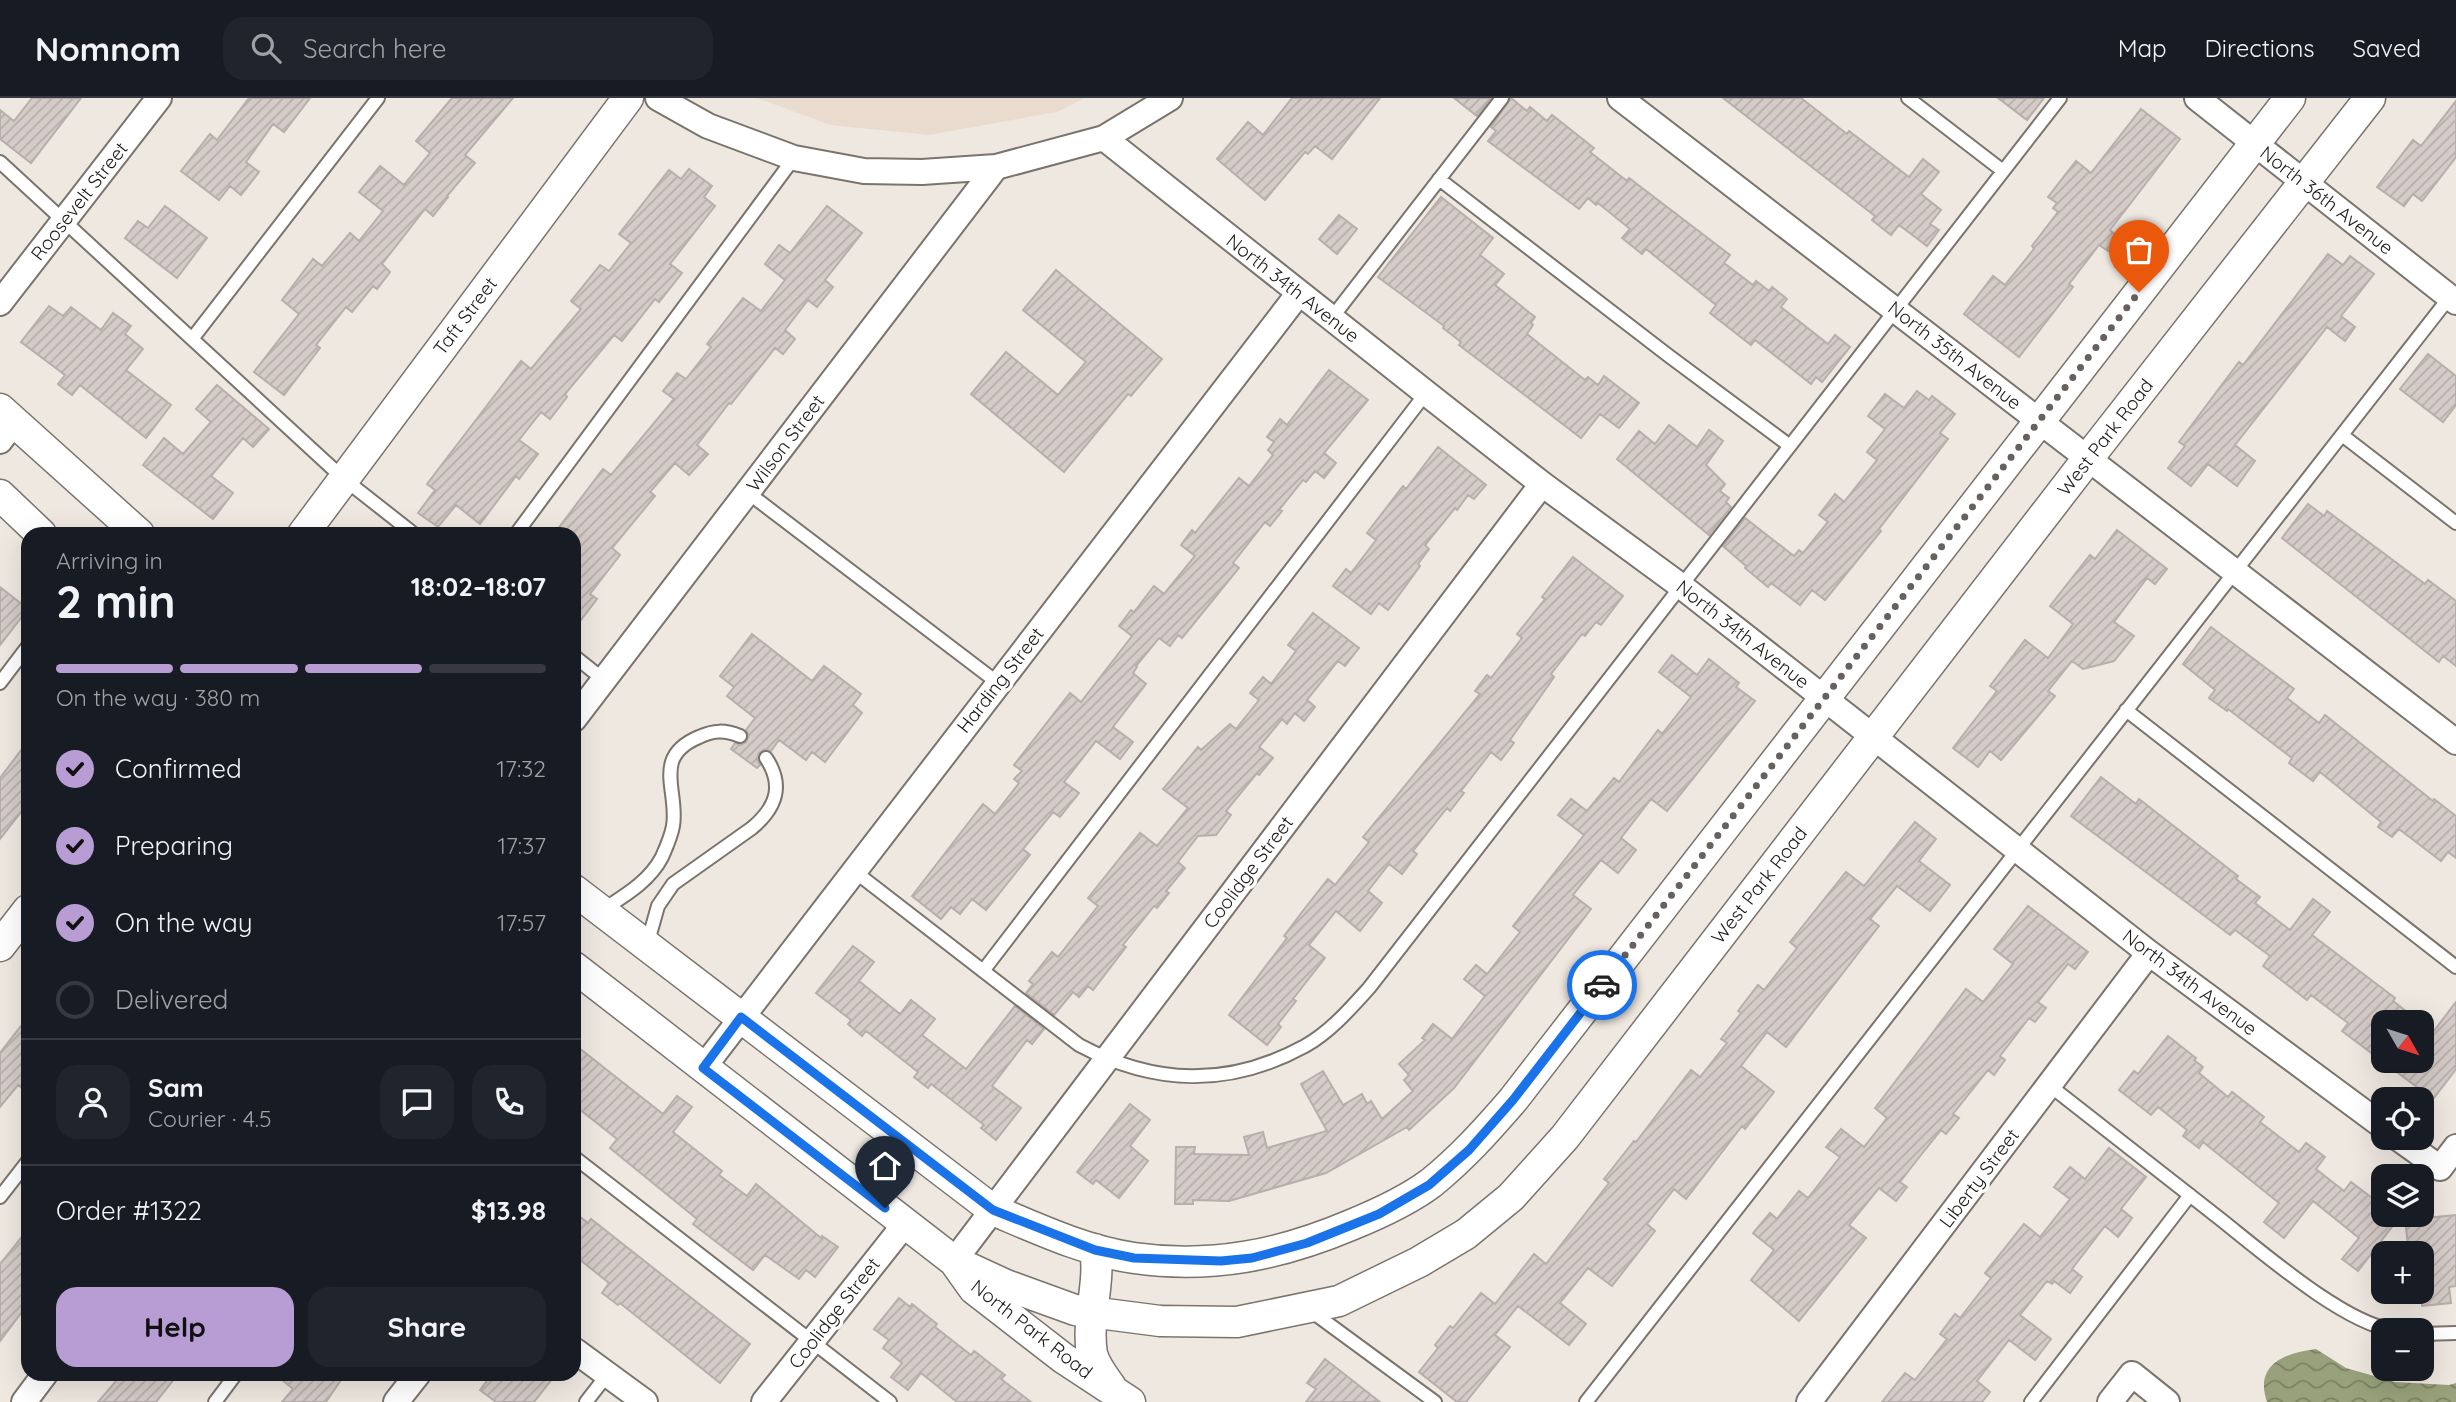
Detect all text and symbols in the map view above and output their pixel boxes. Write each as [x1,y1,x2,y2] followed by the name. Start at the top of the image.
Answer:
[223,17,713,80] search box
[35,28,181,69] text: Nomnom
[247,29,285,67] icon: search
[303,32,447,65] text: Search here
[2118,33,2167,63] text: Map
[2205,33,2315,63] text: Directions
[2353,33,2421,63] text: Saved
[25,137,133,265] street label: Roosevelt Street
[2256,140,2398,260] street label: North 36th Avenue
[2109,220,2169,292] pin
[1222,229,1364,347] street label: North 34th Avenue
[2120,231,2158,269] icon: bag
[428,272,502,360] street label: Taft Street
[1883,295,2027,415] street label: North 35th Avenue
[2052,374,2158,500] street label: West Park Road
[741,390,829,496] street label: Wilson Street
[56,546,163,575] text: Arriving in
[411,570,546,603] text: 18:02–18:07
[56,572,176,630] text: 2 min
[1672,575,1814,693] street label: North 34th Avenue
[951,622,1049,738] street label: Harding Street
[56,683,260,712] text: On the way · 380 m
[56,750,94,788] icon: check
[115,752,242,785] text: Confirmed
[497,754,546,783] text: 17:32
[1198,811,1298,933] street label: Coolidge Street
[1706,822,1812,948] street label: West Park Road
[56,827,94,865] icon: check
[115,829,233,862] text: Preparing
[498,831,546,860] text: 17:37
[56,904,94,942] icon: check
[115,906,253,939] text: On the way
[497,908,546,937] text: 17:57
[2118,924,2262,1040] street label: North 34th Avenue
[1567,950,1637,1020] courier
[1583,966,1621,1004] icon: car
[115,983,228,1016] text: Delivered
[2371,1010,2434,1073] north arrow
[2371,1010,2434,1381] map controls
[56,1065,130,1139] button: person
[380,1065,454,1139] button: chat
[472,1065,546,1139] button: phone
[148,1071,204,1104] text: Sam
[2371,1087,2434,1150] button: locate
[148,1104,272,1133] text: Courier · 4.5
[1934,1124,2024,1232] street label: Liberty Street
[855,1136,915,1208] pin
[866,1147,904,1185] icon: home
[2371,1164,2434,1227] button: layers
[56,1194,202,1227] text: Order #1322
[471,1194,546,1227] text: $13.98
[2371,1241,2434,1304] button: +
[783,1253,885,1373] street label: Coolidge Street
[966,1274,1098,1384] street label: North Park Road
[56,1287,294,1367] button: Help
[308,1287,546,1367] button: Share
[2371,1318,2434,1381] button: −

